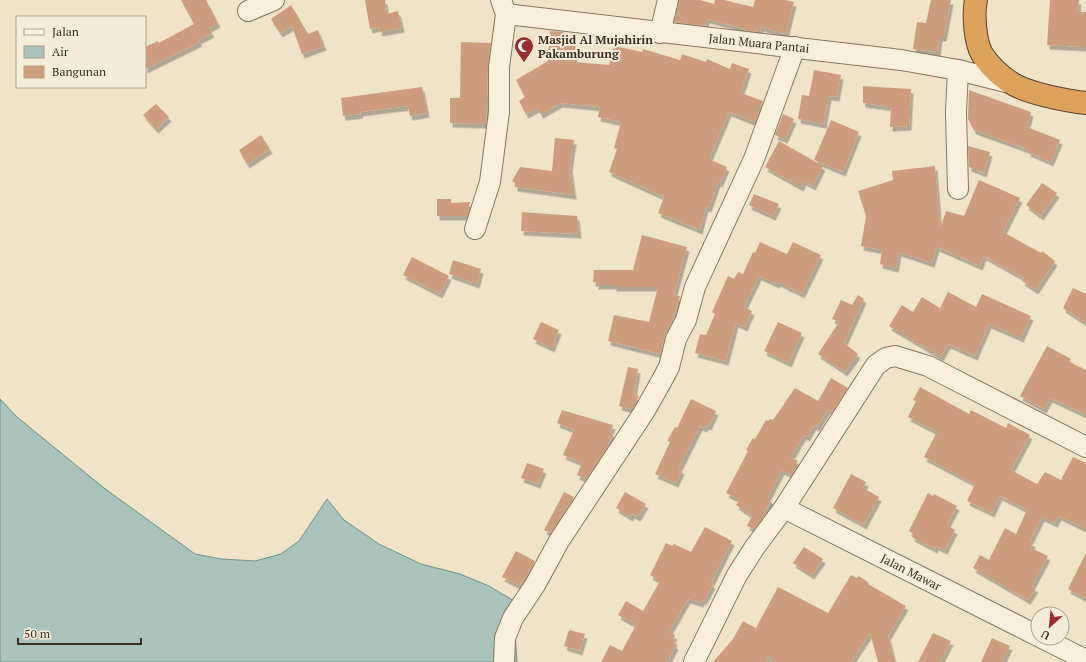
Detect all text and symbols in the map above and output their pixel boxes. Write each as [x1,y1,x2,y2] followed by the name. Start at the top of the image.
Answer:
[16,16,146,88] legend
[52,24,79,39] text: Jalan
[708,30,811,56] street label: Jalan Muara Pantai
[538,32,653,61] place label: Masjid Al Mujahirin Pakamburung
[513,35,535,63] mosque icon: Masjid Al Mujahirin Pakamburung
[52,44,69,59] text: Air
[52,64,106,79] text: Bangunan
[878,550,944,594] street label: Jalan Mawar
[1030,606,1070,646] north arrow
[18,620,141,646] scale bar
[24,626,51,641] text: 50 m
[1039,627,1052,643] text: U

